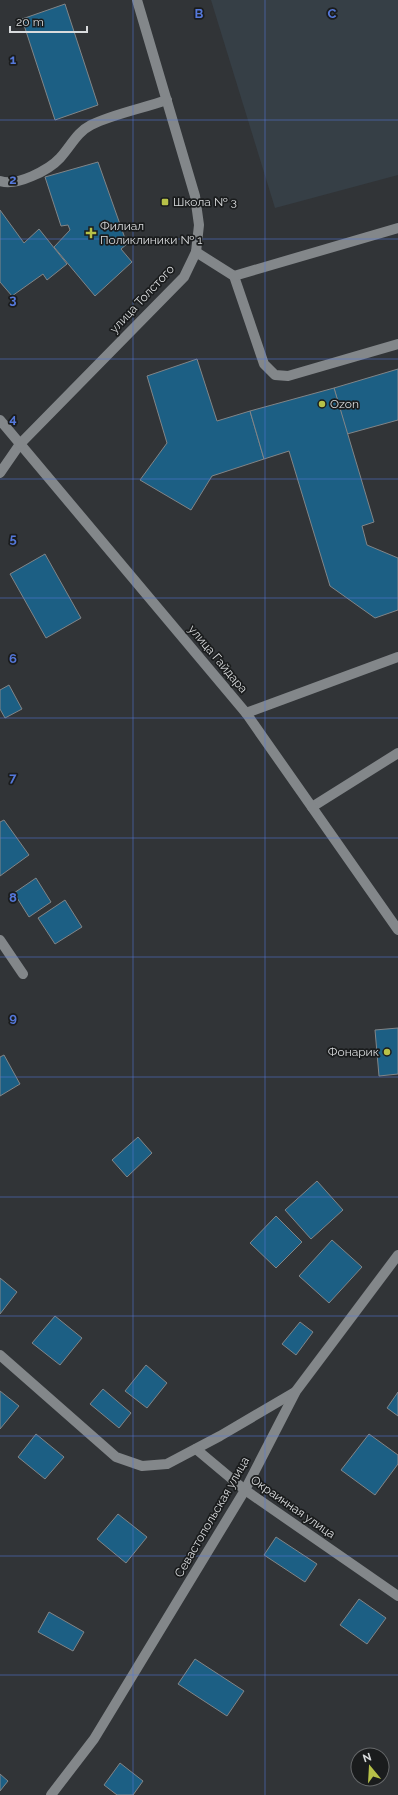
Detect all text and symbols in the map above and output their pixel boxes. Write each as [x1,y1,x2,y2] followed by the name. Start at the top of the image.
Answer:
[195,6,204,21] text: B
[328,6,337,21] text: C
[10,8,87,34] scale bar
[16,15,44,29] text: 20 m
[10,52,17,67] text: 1
[9,172,17,187] text: 2
[173,195,237,209] place label: Школа № 3
[160,197,170,207] marker: Школа № 3
[100,219,202,247] place label: Филиал Поликлиники № 1
[85,227,97,239] marker: Филиал Поликлиники № 1
[107,262,177,336] street label: улица Толстого
[9,292,17,307] text: 3
[330,397,359,411] place label: Ozon
[317,399,327,409] marker: Ozon
[9,411,17,426] text: 4
[9,531,17,546] text: 5
[186,622,250,696] street label: улица Гайдара
[9,651,17,666] text: 6
[9,770,17,785] text: 7
[9,890,17,905] text: 8
[9,1010,17,1025] text: 9
[328,1045,379,1059] place label: Фонарик
[382,1047,392,1057] marker: Фонарик
[172,1454,252,1580] street label: Севастопольская улица
[248,1473,338,1541] street label: Окраинная улица
[350,1747,390,1787] north arrow
[361,1750,373,1765] text: N

